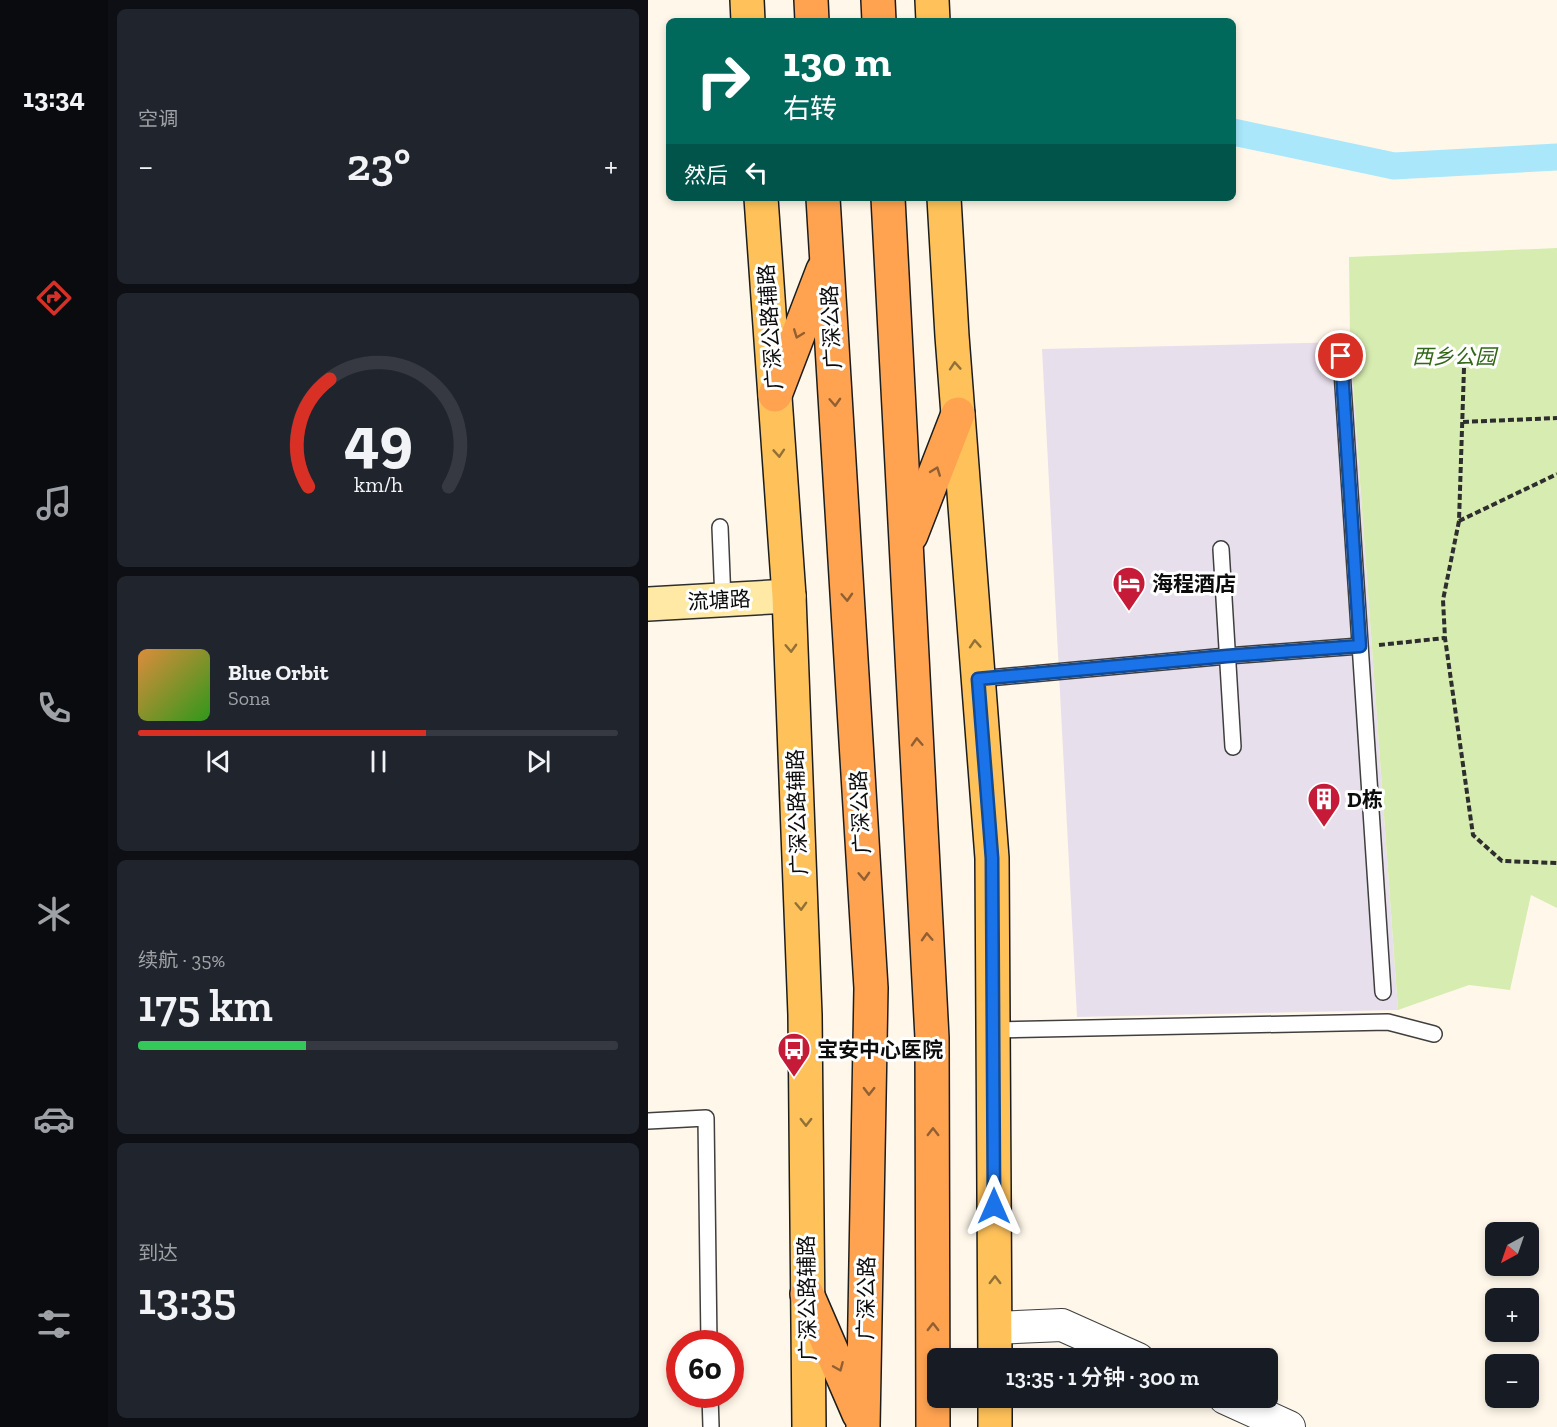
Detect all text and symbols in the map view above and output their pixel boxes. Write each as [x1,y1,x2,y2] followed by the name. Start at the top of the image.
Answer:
[783,36,891,87] text: 130 m
[684,42,762,120] icon: right
[23,82,85,114] text: 13:34
[783,93,837,125] text: 右转
[138,107,178,131] text: 空调
[347,138,411,192] text: 23°
[138,146,153,185] text: −
[604,146,618,185] text: +
[740,156,773,189] icon: left
[684,162,728,189] text: 然后
[753,263,787,391] street label: 广深公路辅路
[33,277,75,319] icon: directions
[816,284,846,370] street label: 广深公路
[793,328,805,339] one-way arrow
[1315,330,1366,381] pin
[1324,339,1357,372] icon: arrive
[1412,344,1499,369] park label: 西乡公园
[948,361,961,370] one-way arrow
[828,398,841,407] one-way arrow
[344,402,412,477] text: 49
[772,449,785,458] one-way arrow
[929,467,941,478] one-way arrow
[354,472,402,497] text: km/h
[33,482,75,524] icon: music
[1111,565,1147,612] hotel icon: 海程酒店
[1152,571,1236,596] place label: 海程酒店
[687,586,751,614] street label: 流塘路
[840,593,853,602] one-way arrow
[969,640,982,649] one-way arrow
[785,644,798,653] one-way arrow
[228,659,328,686] text: Blue Orbit
[228,686,270,710] text: Sona
[33,687,75,729] icon: phone
[910,737,923,746] one-way arrow
[202,745,235,778] icon: previous
[362,745,395,778] icon: pause
[522,745,555,778] icon: next
[782,749,812,875] street label: 广深公路辅路
[845,769,875,855] street label: 广深公路
[1306,781,1342,828] building icon: D栋
[1347,787,1383,812] place label: D栋
[857,871,870,880] one-way arrow
[33,893,75,935] icon: climate
[794,901,807,910] one-way arrow
[921,932,934,941] one-way arrow
[138,948,225,972] text: 续航 · 35%
[138,979,273,1033] text: 175 km
[776,1031,812,1078] bus stop icon: 宝安中心医院
[817,1037,943,1062] place label: 宝安中心医院
[863,1087,875,1096] one-way arrow
[33,1098,75,1140] icon: car
[799,1117,812,1126] one-way arrow
[927,1127,939,1136] one-way arrow
[962,1174,1026,1238] position arrow
[1485,1222,1539,1276] north arrow
[1485,1222,1539,1408] map controls
[793,1235,821,1361] street label: 广深公路辅路
[138,1241,178,1265] text: 到达
[853,1256,879,1340] street label: 广深公路
[138,1272,236,1326] text: 13:35
[988,1275,1001,1284] one-way arrow
[1485,1288,1539,1342] button: +
[33,1303,75,1345] icon: filters
[927,1322,939,1331] one-way arrow
[666,1330,744,1408] speed limit sign: 60
[1485,1354,1539,1408] button: −
[831,1361,843,1372] one-way arrow
[1006,1364,1199,1391] text: 13:35 · 1 分钟 · 300 m

